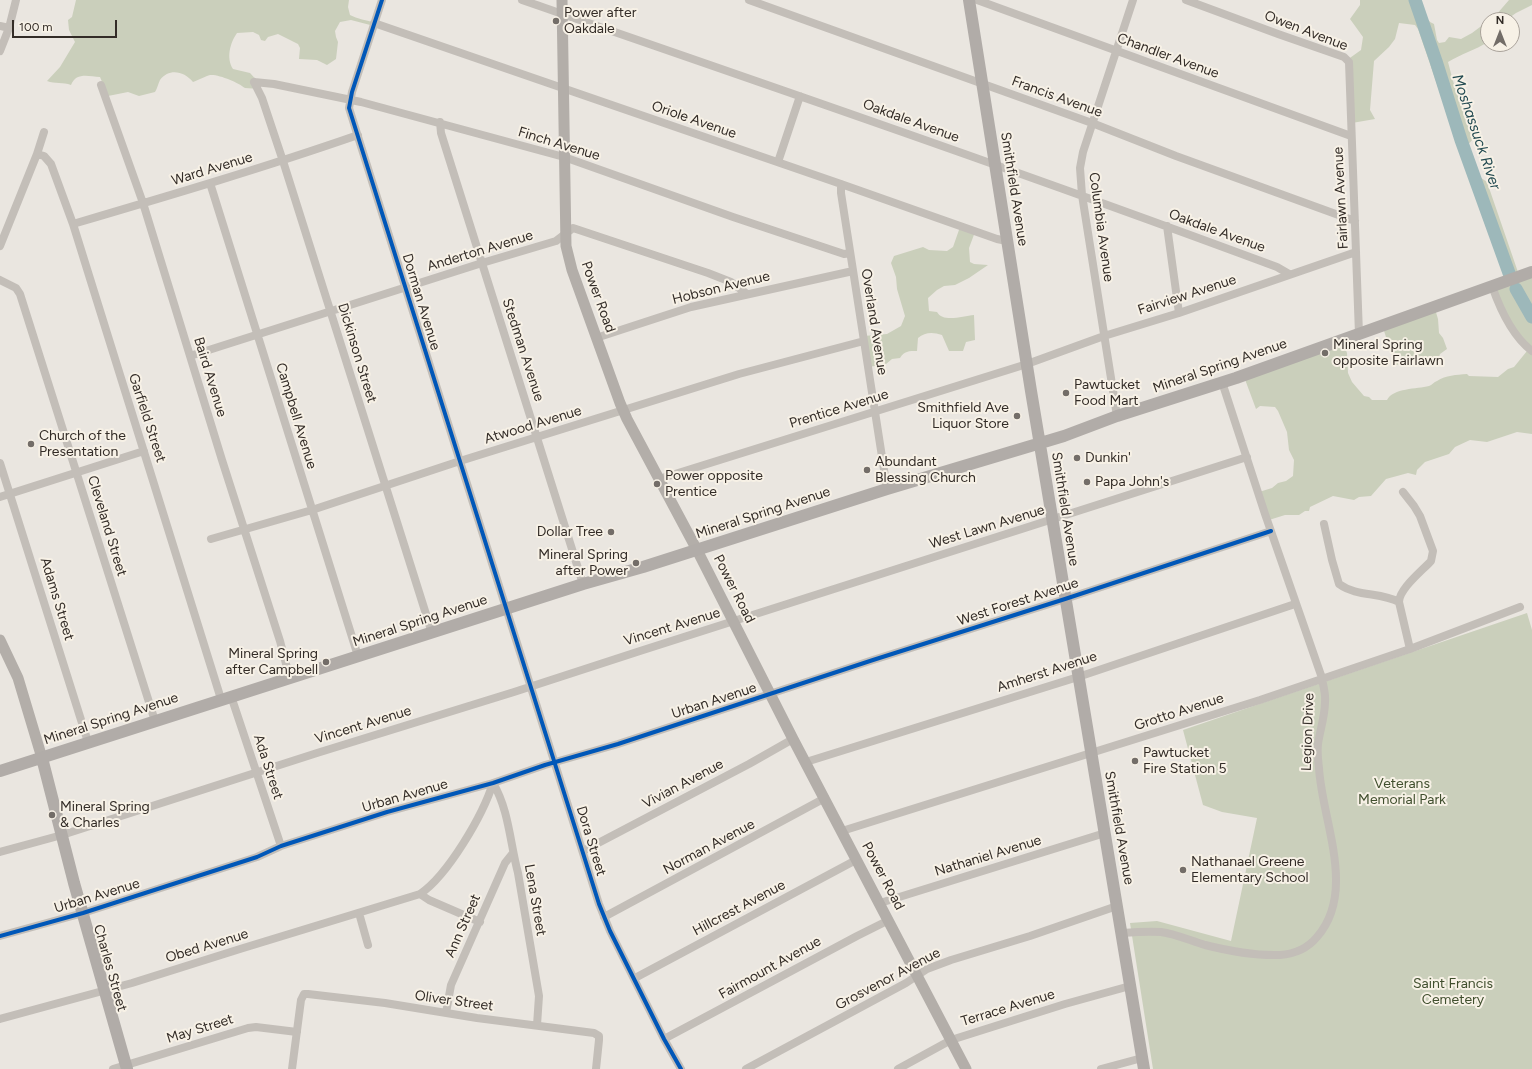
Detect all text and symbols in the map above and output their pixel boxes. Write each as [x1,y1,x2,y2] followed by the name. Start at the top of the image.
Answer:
[564,5,636,38] place label: Power after Oakdale
[1262,7,1350,55] street label: Owen Avenue
[14,12,119,38] scale bar
[1480,12,1520,52] north arrow
[1496,14,1504,27] text: N
[551,16,561,26] marker: Power after Oakdale
[19,20,53,34] text: 100 m
[1115,30,1221,82] street label: Chandler Avenue
[1448,72,1504,192] water label: Moshassuck River
[1009,73,1105,121] street label: Francis Avenue
[860,96,962,146] street label: Oakdale Avenue
[649,98,739,142] street label: Oriole Avenue
[516,124,602,164] street label: Finch Avenue
[997,131,1031,247] street label: Smithfield Avenue
[1330,146,1352,250] street label: Fairlawn Avenue
[169,149,255,189] street label: Ward Avenue
[1085,171,1117,283] street label: Columbia Avenue
[1166,206,1268,256] street label: Oakdale Avenue
[425,227,535,275] street label: Anderton Avenue
[398,252,444,352] street label: Dorman Avenue
[577,259,619,335] street label: Power Road
[670,268,772,308] street label: Hobson Avenue
[857,268,891,376] street label: Overland Avenue
[1136,271,1238,319] street label: Fairview Avenue
[498,296,548,404] street label: Stedman Avenue
[334,301,380,405] street label: Dickinson Street
[190,335,230,419] street label: Baird Avenue
[1151,335,1289,397] street label: Mineral Spring Avenue
[1333,337,1443,370] place label: Mineral Spring opposite Fairlawn
[1320,348,1330,358] marker: Mineral Spring opposite Fairlawn
[272,361,320,471] street label: Campbell Avenue
[125,371,169,465] street label: Garfield Street
[1074,377,1140,410] place label: Pawtucket Food Mart
[787,386,891,432] street label: Prentice Avenue
[1061,388,1071,398] marker: Pawtucket Food Mart
[917,400,1009,432] place label: Smithfield Ave Liquor Store
[482,402,584,448] street label: Atwood Avenue
[1012,411,1022,421] marker: Smithfield Ave Liquor Store
[39,428,126,460] place label: Church of the Presentation
[26,439,36,449] marker: Church of the Presentation
[1085,450,1131,466] place label: Dunkin'
[1048,451,1082,567] street label: Smithfield Avenue
[1072,453,1082,463] marker: Dunkin'
[875,454,976,486] place label: Abundant Blessing Church
[862,465,872,475] marker: Abundant Blessing Church
[665,468,763,500] place label: Power opposite Prentice
[84,474,130,578] street label: Cleveland Street
[1095,474,1169,490] place label: Papa John's
[1082,477,1092,487] marker: Papa John's
[652,479,662,489] marker: Power opposite Prentice
[694,483,832,543] street label: Mineral Spring Avenue
[927,501,1047,553] street label: West Lawn Avenue
[537,524,603,540] place label: Dollar Tree
[606,527,616,537] marker: Dollar Tree
[538,547,628,580] place label: Mineral Spring after Power
[710,552,758,626] street label: Power Road
[36,556,78,642] street label: Adams Street
[631,558,641,568] marker: Mineral Spring after Power
[955,574,1081,630] street label: West Forest Avenue
[351,591,489,651] street label: Mineral Spring Avenue
[622,604,722,650] street label: Vincent Avenue
[225,646,318,678] place label: Mineral Spring after Campbell
[995,648,1099,696] street label: Amherst Avenue
[321,657,331,667] marker: Mineral Spring after Campbell
[669,679,759,723] street label: Urban Avenue
[42,689,180,749] street label: Mineral Spring Avenue
[1132,690,1226,734] street label: Grotto Avenue
[1298,693,1318,771] street label: Legion Drive
[313,702,413,748] street label: Vincent Avenue
[250,732,286,802] street label: Ada Street
[1143,745,1227,778] place label: Pawtucket Fire Station 5
[640,756,726,812] street label: Vivian Avenue
[1130,756,1140,766] marker: Pawtucket Fire Station 5
[1101,770,1137,886] street label: Smithfield Avenue
[360,776,450,816] street label: Urban Avenue
[1358,776,1446,808] park label: Veterans Memorial Park
[60,799,150,832] place label: Mineral Spring & Charles
[572,804,610,878] street label: Dora Street
[47,810,57,820] marker: Mineral Spring & Charles
[660,816,758,878] street label: Norman Avenue
[933,832,1043,880] street label: Nathaniel Avenue
[858,839,908,913] street label: Power Road
[1191,854,1309,886] place label: Nathanael Greene Elementary School
[520,863,550,937] street label: Lena Street
[1178,865,1188,875] marker: Nathanael Greene Elementary School
[52,875,142,917] street label: Urban Avenue
[690,877,788,939] street label: Hillcrest Avenue
[442,892,484,960] street label: Ann Street
[90,923,130,1013] street label: Charles Street
[164,925,250,967] street label: Obed Avenue
[716,933,824,1003] street label: Fairmount Avenue
[833,944,943,1014] street label: Grosvenor Avenue
[1413,976,1493,1008] park label: Saint Francis Cemetery
[959,986,1057,1030] street label: Terrace Avenue
[414,987,494,1015] street label: Oliver Street
[165,1011,235,1047] street label: May Street

